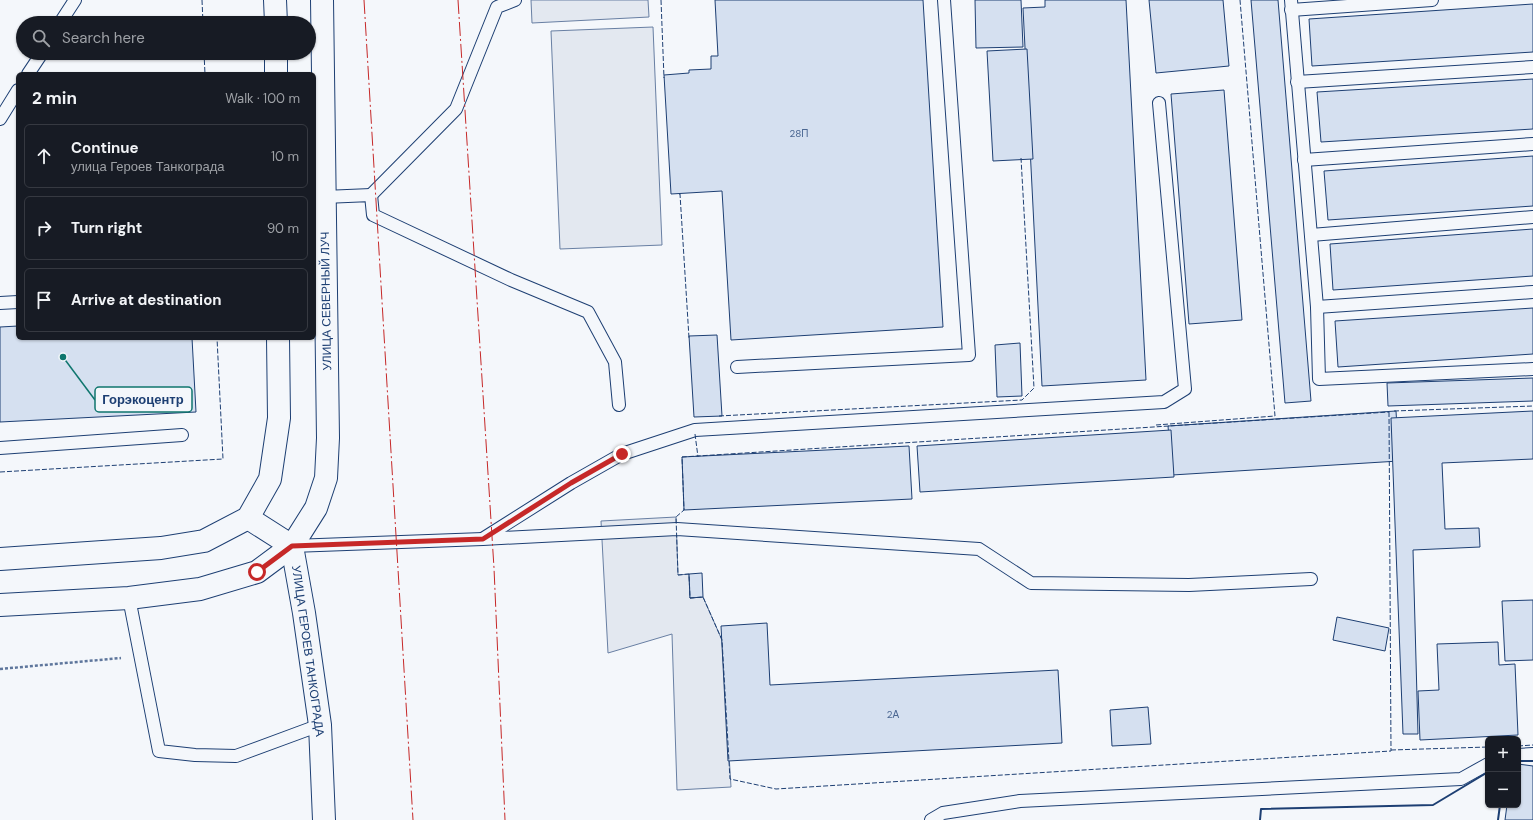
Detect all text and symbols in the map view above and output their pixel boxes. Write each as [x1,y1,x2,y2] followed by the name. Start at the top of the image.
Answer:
[16,16,316,60] search box
[30,27,52,49] icon: search
[62,28,145,48] text: Search here
[32,87,77,109] text: 2 min
[225,90,300,107] text: Walk · 100 m
[790,127,808,140] house number: 28П
[71,138,139,158] text: Continue
[33,145,55,167] icon: ahead
[271,148,299,165] text: 10 m
[71,158,225,175] text: улица Героев Танкограда
[33,217,55,239] icon: right
[71,218,142,238] text: Turn right
[267,220,299,237] text: 90 m
[317,231,335,371] street label: УЛИЦА СЕВЕРНЫЙ ЛУЧ
[33,289,55,311] icon: arrive
[71,290,222,310] text: Arrive at destination
[95,387,192,412] callout: Горэкоцентр
[102,391,184,408] text: Горэкоцентр
[613,445,631,463] route end
[248,563,266,581] route start
[288,564,328,738] street label: УЛИЦА ГЕРОЕВ ТАНКОГРАДА
[887,708,900,721] house number: 2А
[1485,736,1521,808] map controls
[1485,736,1521,772] button: +
[1485,772,1521,808] button: −

